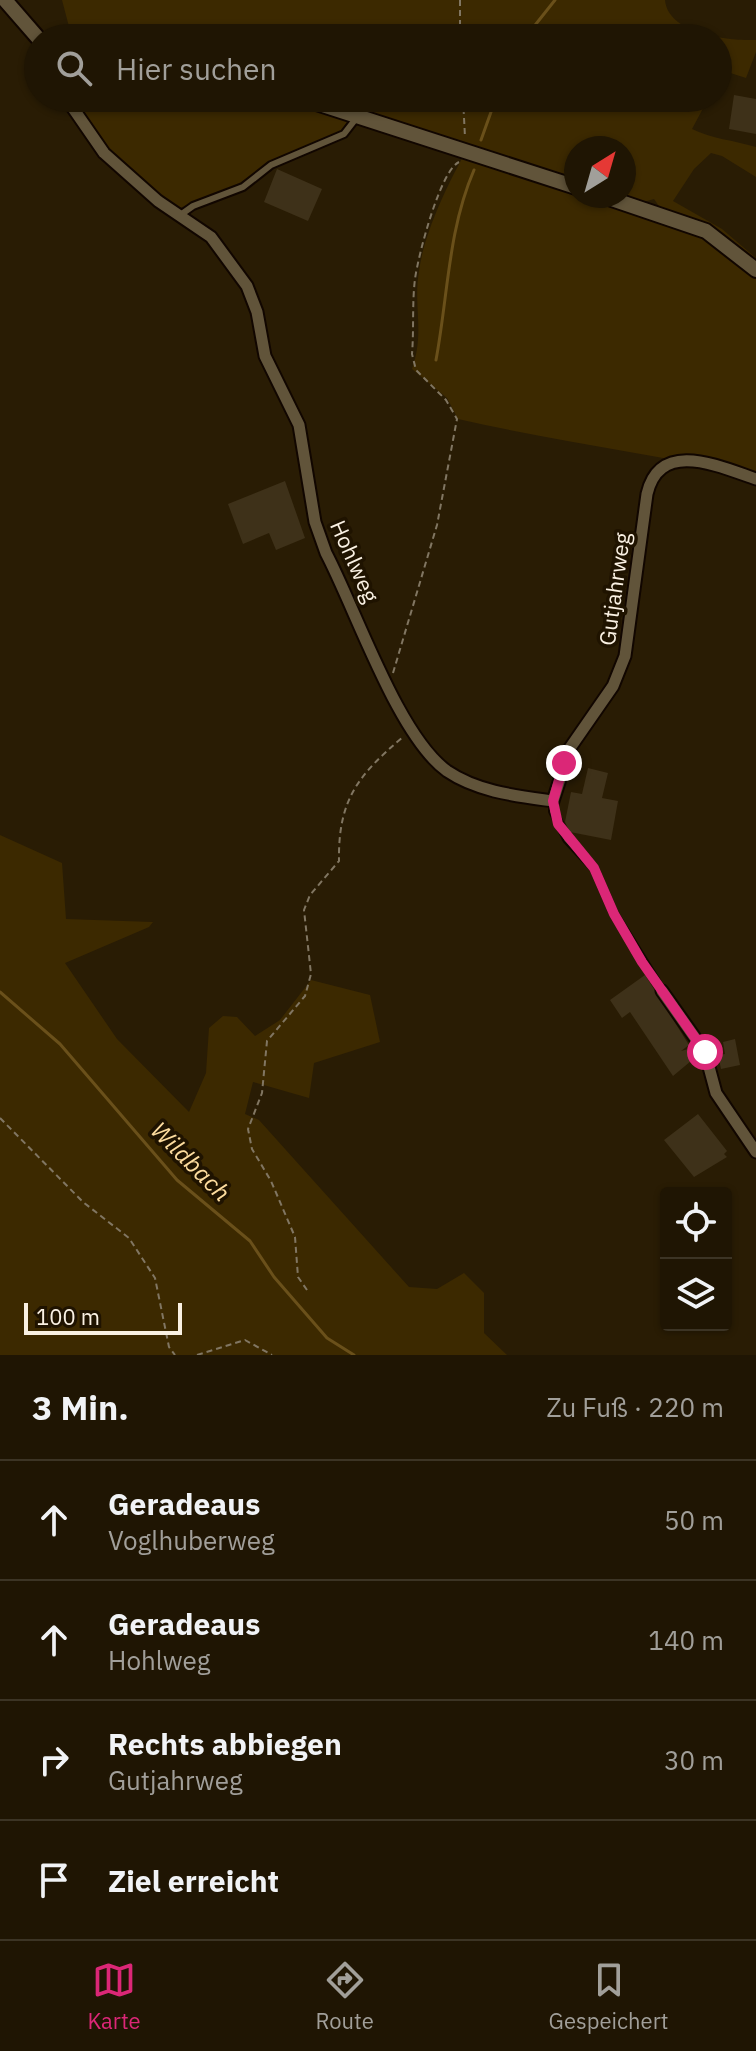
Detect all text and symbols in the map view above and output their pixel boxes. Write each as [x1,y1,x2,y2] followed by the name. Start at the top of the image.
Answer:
[24,24,732,112] search box
[52,46,96,90] icon: search
[116,49,277,88] text: Hier suchen
[564,136,636,208] north arrow
[324,515,386,607] street label: Hohlweg
[592,530,636,647] street label: Gutjahrweg
[546,745,582,781] route end
[687,1034,723,1070] route start
[144,1114,238,1208] water label: Wildbach
[660,1187,732,1331] map controls
[660,1187,732,1259] button: locate
[660,1259,732,1331] button: layers
[24,1299,182,1335] scale bar
[36,1302,100,1331] text: 100 m
[32,1385,129,1429] text: 3 Min.
[546,1390,724,1424] text: Zu Fuß · 220 m
[108,1484,260,1523] text: Geradeaus
[32,1498,76,1542] icon: ahead
[664,1503,724,1537] text: 50 m
[108,1523,275,1557] text: Voglhuberweg
[108,1604,260,1643] text: Geradeaus
[32,1618,76,1662] icon: ahead
[648,1623,724,1657] text: 140 m
[108,1643,211,1677] text: Hohlweg
[108,1724,342,1763] text: Rechts abbiegen
[32,1738,76,1782] icon: right
[664,1743,724,1777] text: 30 m
[108,1763,243,1797] text: Gutjahrweg
[32,1858,76,1902] icon: arrive
[108,1861,279,1900] text: Ziel erreicht
[87,1958,141,2035] tab: Karte
[315,1958,374,2035] tab: Route
[549,1958,669,2035] tab: Gespeichert

